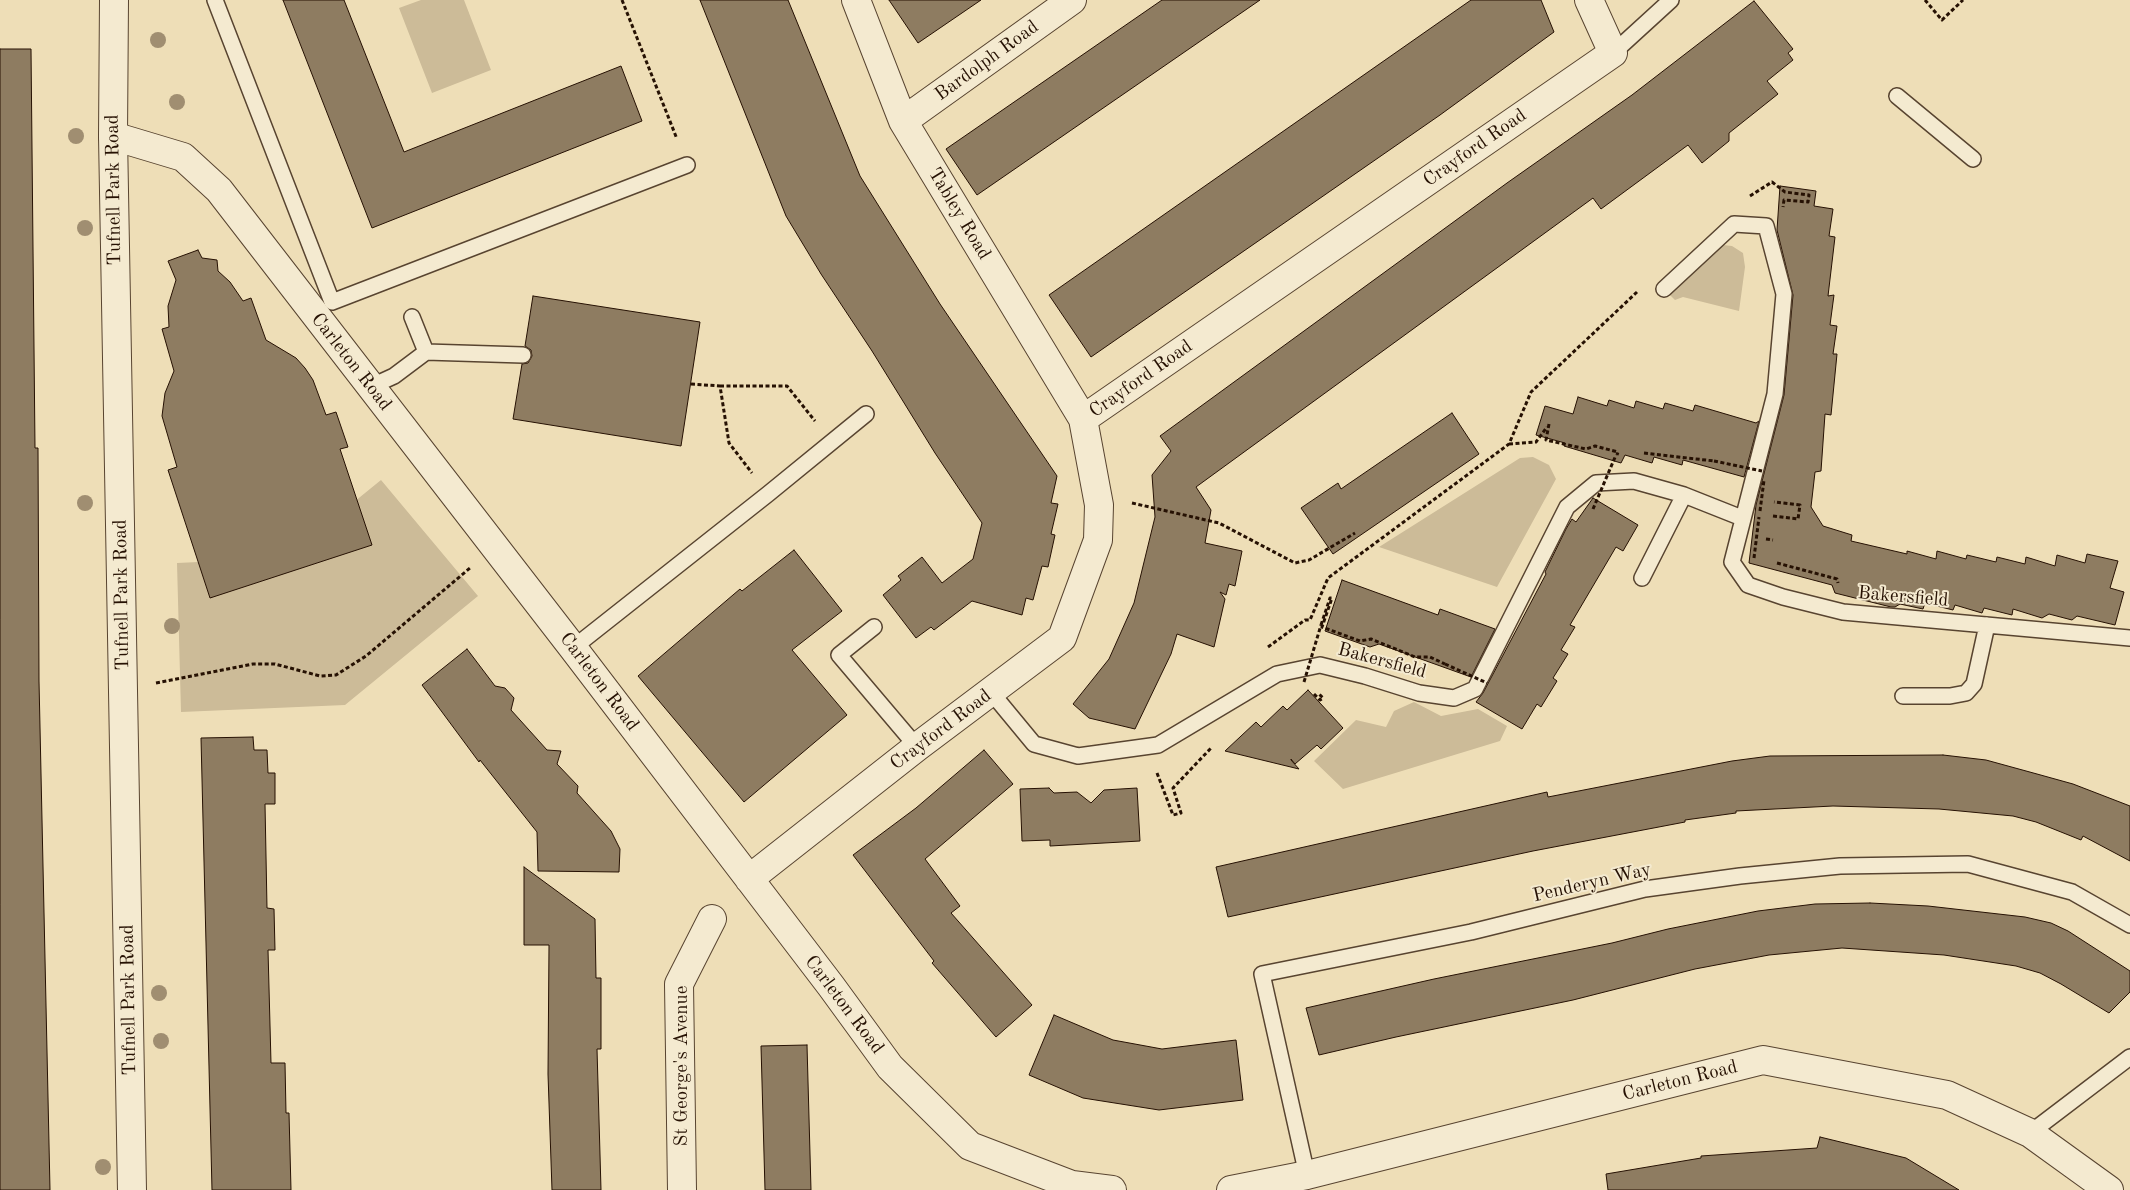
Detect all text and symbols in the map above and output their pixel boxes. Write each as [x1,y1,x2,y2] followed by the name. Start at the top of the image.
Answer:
[931,16,1043,106] street label: Bardolph Road
[1419,104,1531,192] street label: Crayford Road
[101,114,127,266] street label: Tufnell Park Road
[923,164,995,264] street label: Tabley Road
[306,309,396,415] street label: Carleton Road
[1085,335,1197,423] street label: Crayford Road
[109,519,135,671] street label: Tufnell Park Road
[1857,582,1949,612] street label: Bakersfield
[554,628,644,736] street label: Carleton Road
[1335,638,1429,684] street label: Bakersfield
[886,685,996,775] street label: Crayford Road
[1531,858,1653,908] street label: Penderyn Way
[116,924,142,1076] street label: Tufnell Park Road
[799,951,889,1059] street label: Carleton Road
[671,986,693,1146] street label: St George's Avenue
[1620,1056,1740,1106] street label: Carleton Road

